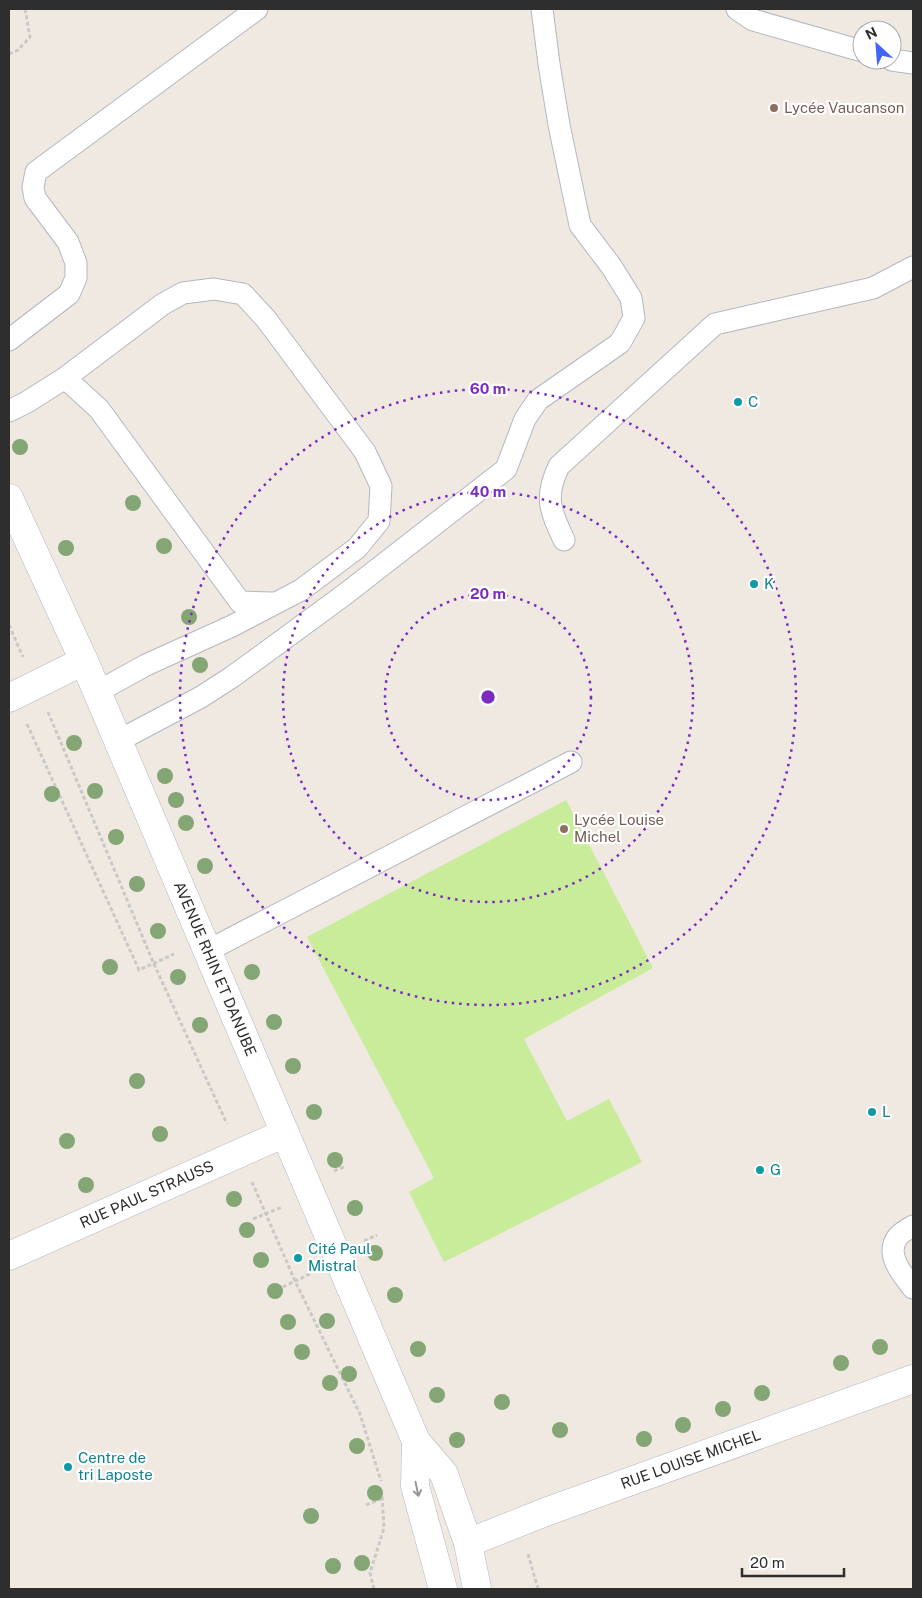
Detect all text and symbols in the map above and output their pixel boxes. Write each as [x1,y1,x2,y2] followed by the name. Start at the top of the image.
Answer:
[852,20,902,70] north arrow
[863,24,880,43] text: N
[784,99,904,116] place label: Lycée Vaucanson
[768,102,780,114] marker: Lycée Vaucanson
[470,380,506,397] text: 60 m
[748,393,758,410] place label: C
[732,396,744,408] marker: C
[470,483,506,500] text: 40 m
[764,575,774,592] place label: K
[748,578,760,590] marker: K
[470,585,506,602] text: 20 m
[479,688,497,706] centre of rings
[574,811,664,845] place label: Lycée Louise Michel
[558,823,570,835] marker: Lycée Louise Michel
[171,879,260,1058] street label: AVENUE RHIN ET DANUBE
[882,1103,891,1120] place label: L
[866,1106,878,1118] marker: L
[77,1157,216,1231] street label: RUE PAUL STRAUSS
[770,1161,781,1178] place label: G
[754,1164,766,1176] marker: G
[308,1240,371,1274] place label: Cité Paul Mistral
[292,1252,304,1264] marker: Cité Paul Mistral
[618,1426,763,1492] street label: RUE LOUISE MICHEL
[78,1449,153,1483] place label: Centre de tri Laposte
[62,1461,74,1473] marker: Centre de tri Laposte
[413,1481,423,1497] one-way arrow
[742,1546,844,1578] scale bar
[750,1554,785,1571] text: 20 m

